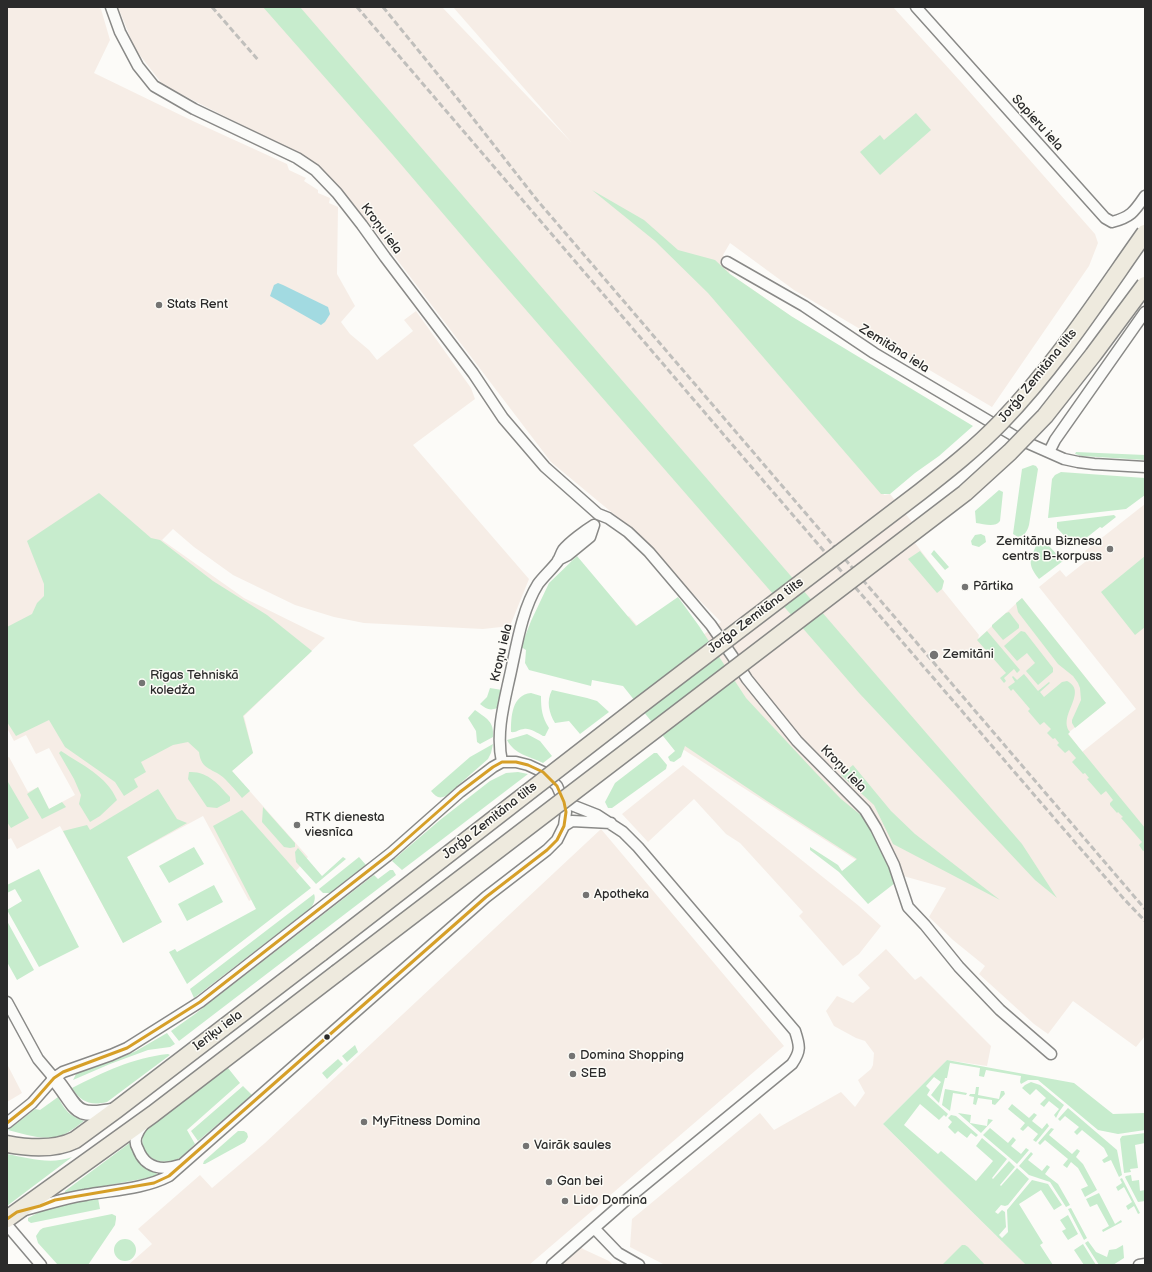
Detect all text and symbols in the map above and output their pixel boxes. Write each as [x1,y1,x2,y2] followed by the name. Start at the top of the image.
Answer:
[1008,92,1066,154] street label: Sapieru iela
[357,201,405,257] street label: Kroņu iela
[167,297,228,313] place label: Stats Rent
[154,300,164,310] marker: Stats Rent
[856,321,932,377] street label: Zemitāna iela
[995,326,1081,426] street label: Jorģa Zemitāna tilts
[997,534,1102,565] place label: Zemitānu Biznesa centrs B-korpuss
[1105,544,1115,554] marker: Zemitānu Biznesa centrs B-korpuss
[705,575,807,657] street label: Jorģa Zemitāna tilts
[973,579,1013,595] place label: Pārtika
[960,582,970,592] marker: Pārtika
[488,622,516,684] street label: Kroņu iela
[943,647,994,663] place label: Zemitāni
[928,649,940,661] marker: Zemitāni
[150,668,239,699] place label: Rīgas Tehniskā koledža
[137,678,147,688] marker: Rīgas Tehniskā koledža
[817,742,869,796] street label: Kroņu iela
[440,779,540,863] street label: Jorģa Zemitāna tilts
[305,810,385,841] place label: RTK dienesta viesnīca
[292,820,302,830] marker: RTK dienesta viesnīca
[594,887,649,903] place label: Apotheka
[581,890,591,900] marker: Apotheka
[190,1008,246,1054] street label: Ieriķu iela
[322,1032,332,1042] unlabelled marker
[580,1048,684,1064] place label: Domina Shopping
[567,1051,577,1061] marker: Domina Shopping
[581,1066,606,1082] place label: SEB
[568,1069,578,1079] marker: SEB
[372,1114,480,1130] place label: MyFitness Domina
[359,1117,369,1127] marker: MyFitness Domina
[534,1138,611,1154] place label: Vairāk saules
[521,1141,531,1151] marker: Vairāk saules
[557,1174,603,1190] place label: Gan bei
[544,1177,554,1187] marker: Gan bei
[573,1193,647,1209] place label: Lido Domina
[560,1196,570,1206] marker: Lido Domina

